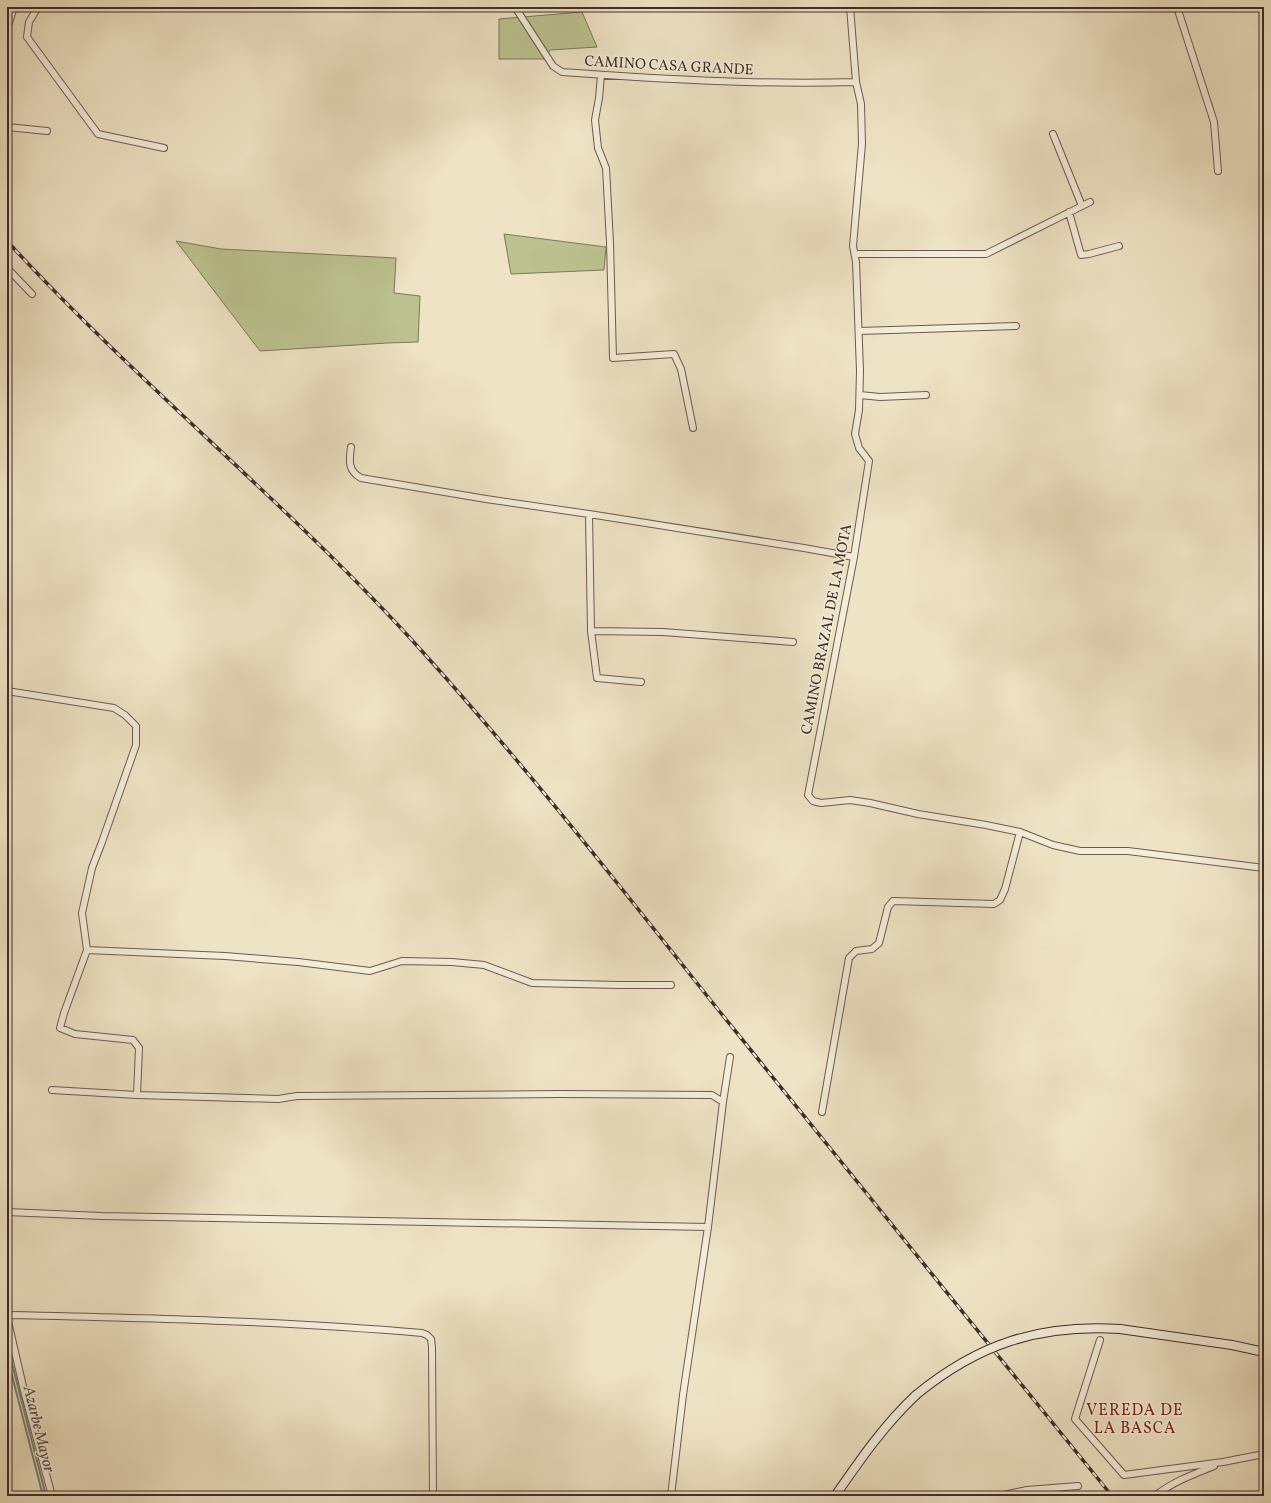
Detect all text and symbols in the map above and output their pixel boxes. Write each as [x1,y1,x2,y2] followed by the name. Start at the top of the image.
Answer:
[584,52,754,81] street label: CAMINO CASA GRANDE
[797,522,858,736] street label: CAMINO BRAZAL DE LA MOTA
[16,1383,60,1476] water label: Azarbe Mayor
[1086,1400,1184,1440] district label: VEREDA DE LA BASCA

